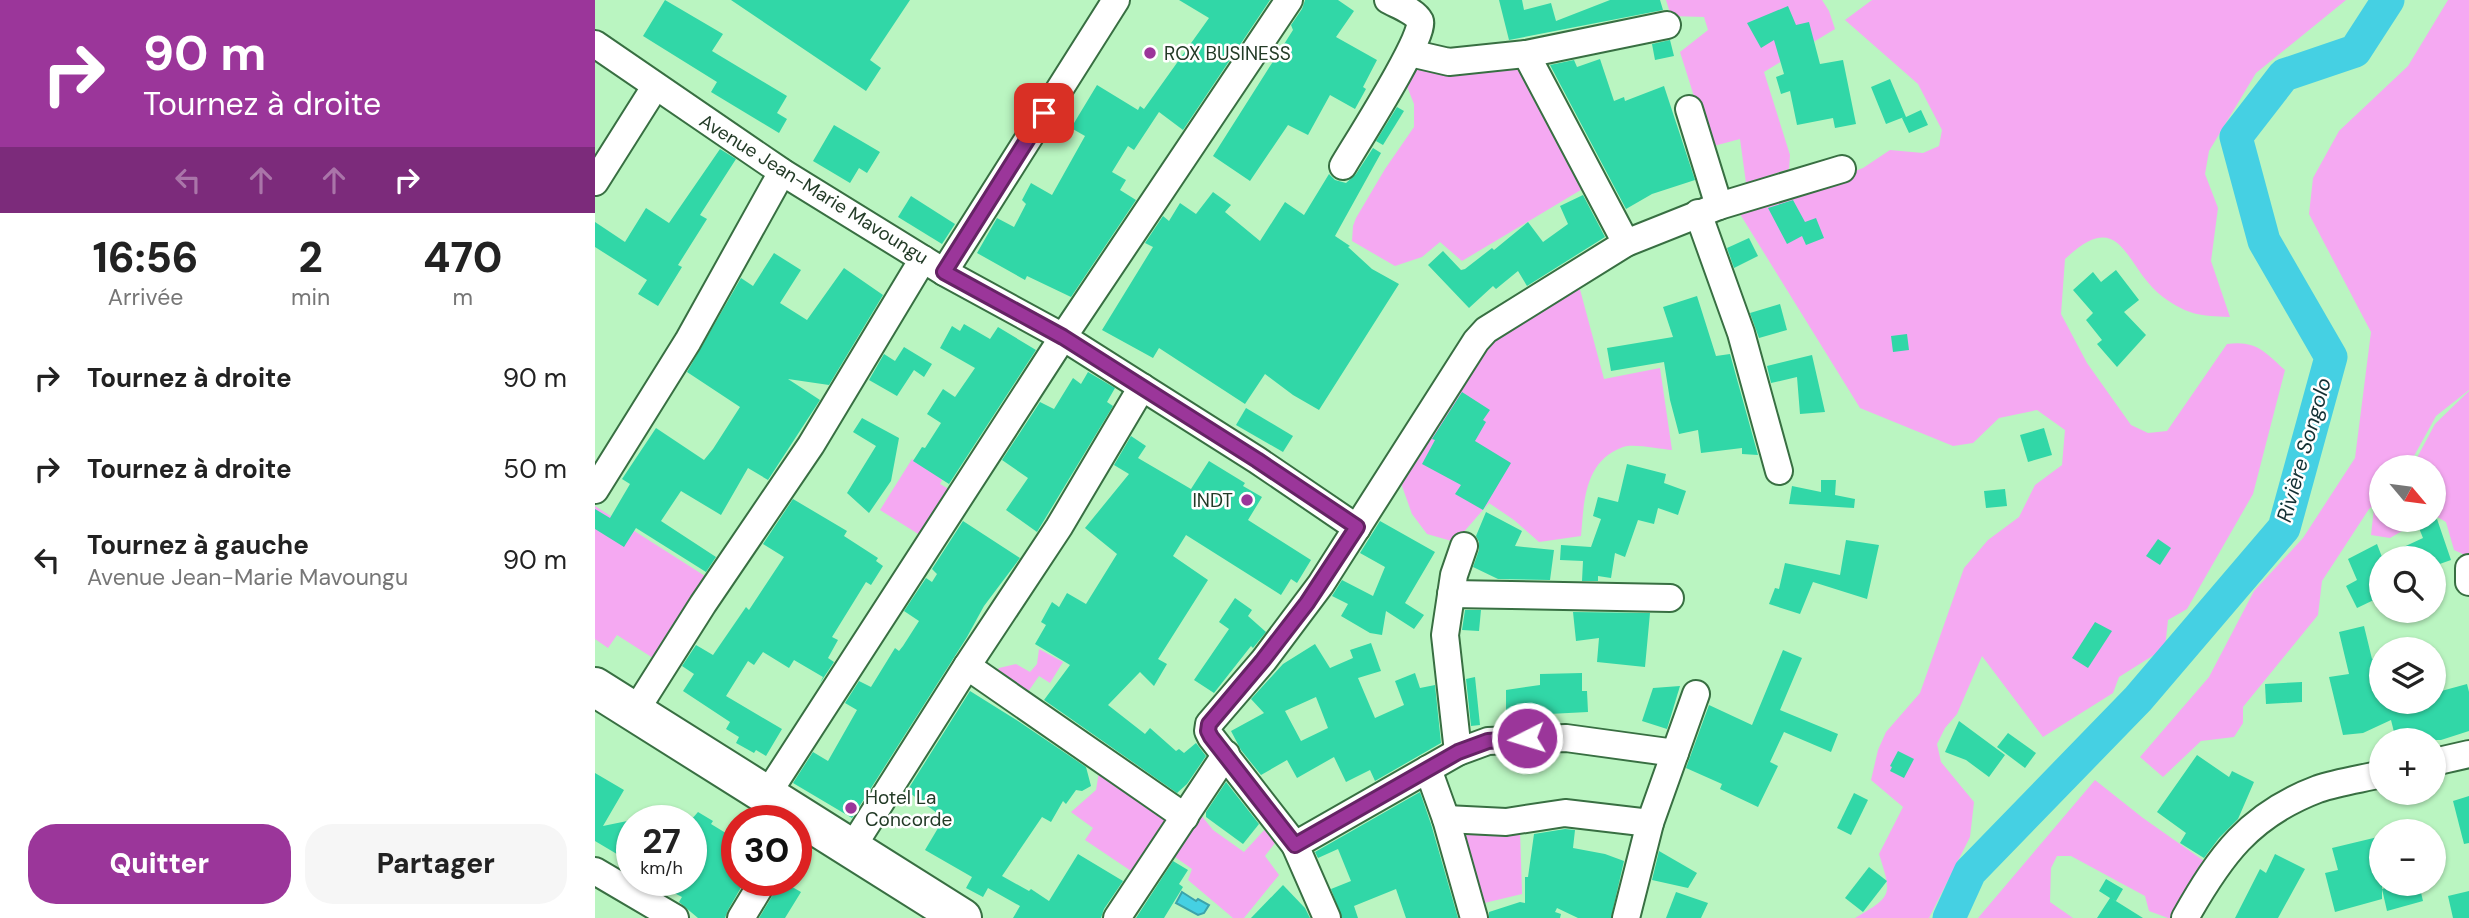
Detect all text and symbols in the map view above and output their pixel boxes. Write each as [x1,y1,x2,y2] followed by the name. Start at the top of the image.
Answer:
[143,21,266,85] text: 90 m
[28,28,119,119] icon: right
[1164,41,1291,66] place label: ROX BUSINESS
[1142,45,1158,61] marker: ROX BUSINESS
[143,83,381,125] text: Tournez à droite
[1014,83,1074,143] pin
[1025,94,1063,132] icon: arrive
[695,108,933,270] street label: Avenue Jean-Marie Mavoungu
[169,161,207,199] icon: left
[242,161,280,199] icon: ahead
[315,161,353,199] icon: ahead
[388,161,426,199] icon: right
[93,230,199,285] text: 16:56
[299,230,323,285] text: 2
[423,230,502,285] text: 470
[108,282,183,312] text: Arrivée
[291,282,330,312] text: min
[452,282,473,312] text: m
[28,359,66,397] icon: right
[87,361,292,395] text: Tournez à droite
[503,361,567,395] text: 90 m
[2270,374,2338,526] water label: Rivière Songolo
[28,450,66,488] icon: right
[87,452,292,486] text: Tournez à droite
[503,452,567,486] text: 50 m
[2369,455,2447,532] north arrow
[2369,455,2446,896] map controls
[1192,488,1233,513] place label: INDT
[1239,492,1255,508] marker: INDT
[87,528,309,562] text: Tournez à gauche
[28,541,66,579] icon: left
[503,543,567,577] text: 90 m
[2369,546,2446,623] button: search
[87,562,408,592] text: Avenue Jean-Marie Mavoungu
[2369,637,2446,714] button: layers
[1490,701,1564,775] position arrow
[2369,728,2446,805] button: +
[865,785,952,832] place label: Hotel La Concorde
[843,800,859,816] marker: Hotel La Concorde
[721,805,812,896] speed limit sign: 30
[642,818,681,864] text: 27
[2369,819,2446,896] button: −
[28,824,291,904] button: Quitter
[305,824,567,904] button: Partager
[640,856,683,880] text: km/h

